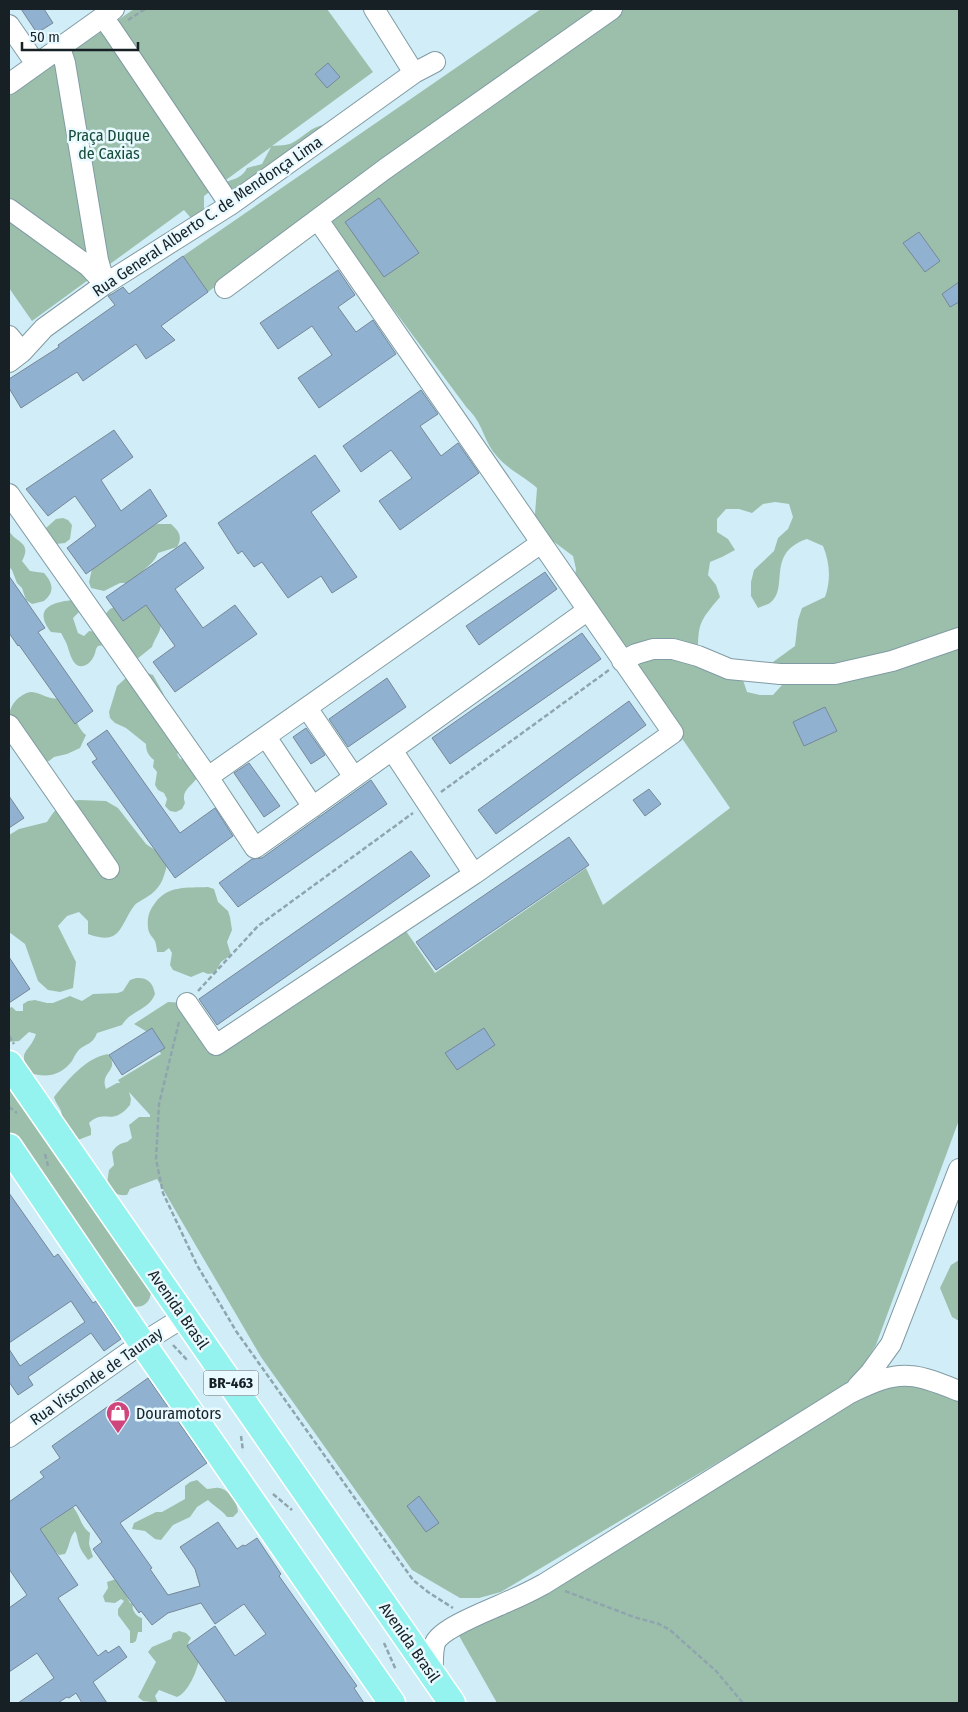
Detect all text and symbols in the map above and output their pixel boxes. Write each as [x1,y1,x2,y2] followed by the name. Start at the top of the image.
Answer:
[22,20,139,52] scale bar
[30,28,60,46] text: 50 m
[68,126,150,163] park label: Praça Duque de Caxias
[89,132,326,301] street label: Rua General Alberto C. de Mendonça Lima
[144,1266,213,1353] street label: Avenida Brasil
[26,1323,167,1429] street label: Rua Visconde de Taunay
[204,1370,258,1396] road number: BR-463
[105,1400,131,1434] shop icon: Douramotors
[136,1404,221,1423] place label: Douramotors
[375,1599,444,1686] street label: Avenida Brasil

